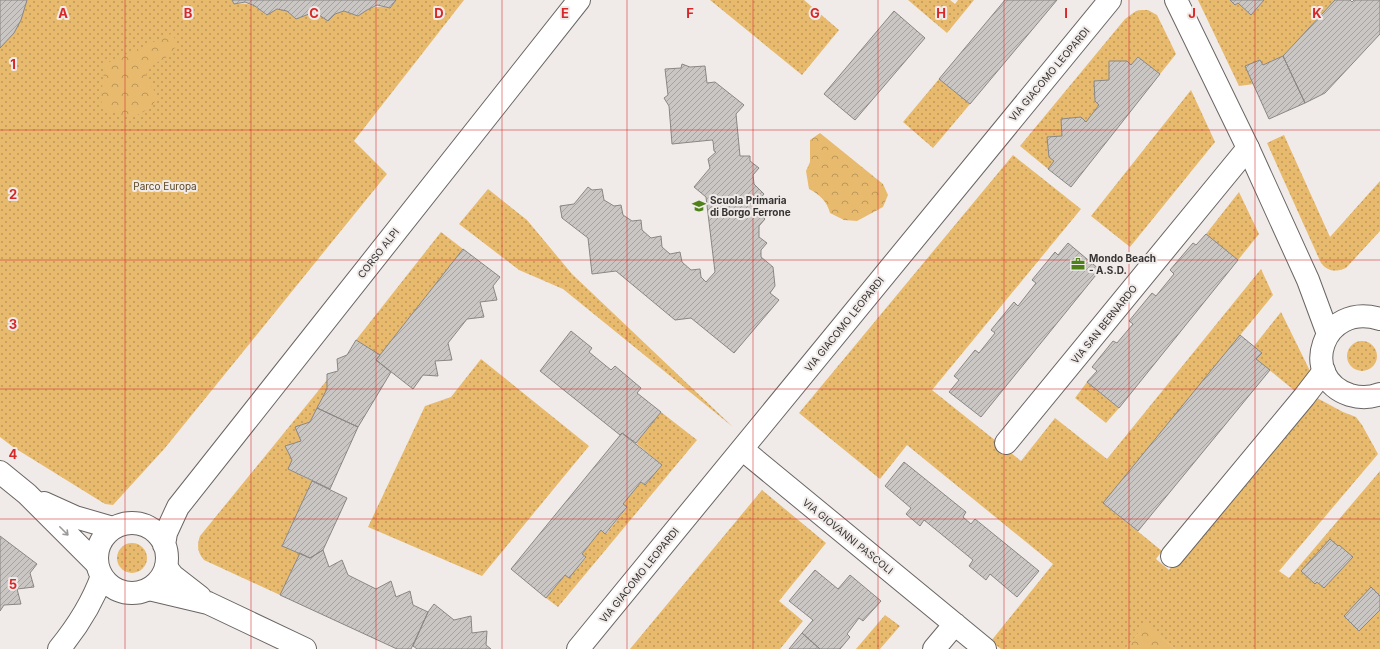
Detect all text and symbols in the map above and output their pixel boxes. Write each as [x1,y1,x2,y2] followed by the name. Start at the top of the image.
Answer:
[58,5,68,21] text: A
[184,5,193,21] text: B
[309,5,319,21] text: C
[434,5,444,21] text: D
[561,5,569,21] text: E
[686,5,694,21] text: F
[810,5,820,21] text: G
[936,5,946,21] text: H
[1064,5,1068,21] text: I
[1188,5,1196,21] text: J
[1312,5,1322,21] text: K
[1006,25,1092,123] street label: VIA GIACOMO LEOPARDI
[10,56,16,72] text: 1
[133,180,197,192] park label: Parco Europa
[9,186,17,202] text: 2
[710,194,791,219] place label: Scuola Primaria di Borgo Ferrone
[691,198,707,214] school or university icon: Scuola Primaria di Borgo Ferrone
[355,226,401,280] street label: CORSO ALPI
[1089,252,1156,276] place label: Mondo Beach - A.S.D.
[1070,256,1086,272] office icon: Mondo Beach - A.S.D.
[802,274,886,374] street label: VIA GIACOMO LEOPARDI
[1069,282,1140,366] street label: VIA SAN BERNARDO
[9,316,17,332] text: 3
[9,446,18,462] text: 4
[800,496,896,576] street label: VIA GIOVANNI PASCOLI
[597,525,681,625] street label: VIA GIACOMO LEOPARDI
[59,526,69,536] one-way arrow
[9,576,17,592] text: 5

